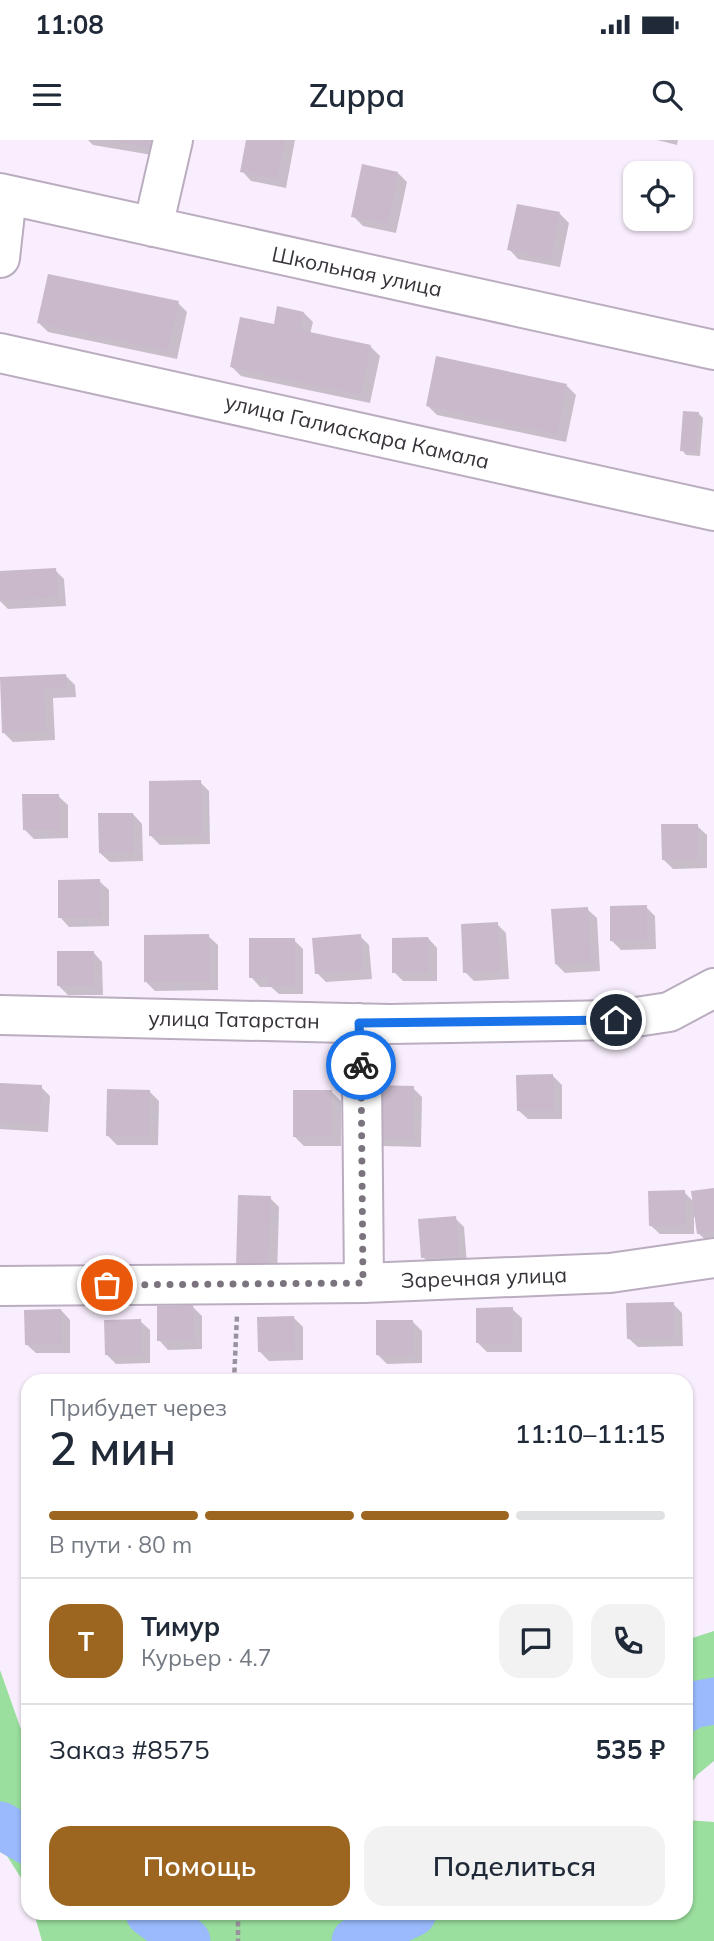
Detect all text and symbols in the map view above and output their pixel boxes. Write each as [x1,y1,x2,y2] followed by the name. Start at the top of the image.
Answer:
[35,8,104,41] text: 11:08
[309,75,405,115] text: Zuppa
[28,76,66,114] icon: menu
[648,76,686,114] icon: search
[623,161,693,231] map controls
[623,161,693,231] button: locate
[270,240,445,302] street label: Школьная улица
[223,388,492,474] street label: улица Галиаскара Камала
[586,990,646,1050] pin
[597,1001,635,1039] icon: home
[148,1005,320,1033] street label: улица Татарстан
[326,1030,396,1100] courier
[342,1046,380,1084] icon: bike
[77,1255,137,1315] pin
[400,1261,568,1293] street label: Заречная улица
[88,1266,126,1304] icon: bag
[49,1393,227,1422] text: Прибудет через
[515,1417,665,1450] text: 11:10–11:15
[49,1419,176,1477] text: 2 мин
[49,1530,192,1559] text: В пути · 80 m
[499,1604,573,1678] button: chat
[591,1604,665,1678] button: phone
[141,1610,220,1643] text: Тимур
[78,1625,94,1658] text: Т
[141,1643,272,1672] text: Курьер · 4.7
[49,1733,210,1766] text: Заказ #8575
[595,1733,665,1766] text: 535 ₽
[49,1826,350,1906] button: Помощь
[364,1826,665,1906] button: Поделиться

